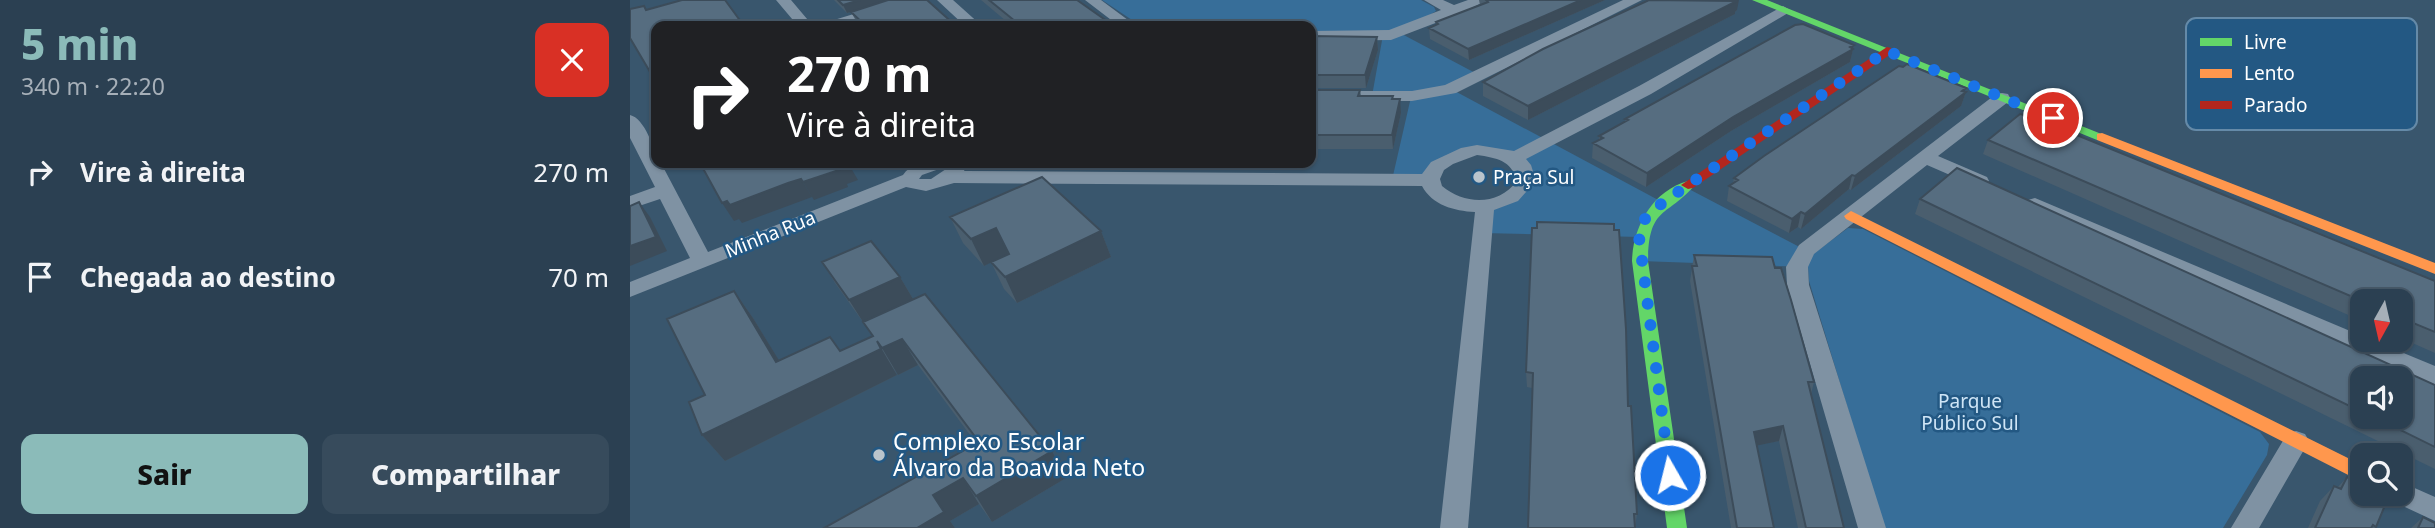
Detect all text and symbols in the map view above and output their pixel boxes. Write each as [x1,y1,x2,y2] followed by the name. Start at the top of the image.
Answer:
[21,15,138,72] text: 5 min
[2186,18,2417,130] legend
[535,23,609,97] button: close
[2244,29,2287,55] text: Livre
[787,40,932,106] text: 270 m
[672,49,763,140] icon: right
[2244,60,2295,86] text: Lento
[21,70,165,102] text: 340 m · 22:20
[2023,88,2083,148] pin
[2244,92,2307,118] text: Parado
[2034,99,2072,137] icon: arrive
[787,103,976,146] text: Vire à direita
[21,153,59,191] icon: right
[80,154,246,190] text: Vire à direita
[533,154,609,190] text: 270 m
[1493,164,1574,190] place label: Praça Sul
[1471,169,1487,185] marker: Praça Sul
[721,204,819,264] street label: Minha Rua
[21,258,59,296] icon: arrive
[80,259,336,295] text: Chegada ao destino
[548,259,609,295] text: 70 m
[2350,289,2413,352] north arrow
[2350,289,2413,506] map controls
[2350,366,2413,429] button: sound
[1921,388,2019,436] park label: Parque Público Sul
[893,425,1145,483] place label: Complexo Escolar Álvaro da Boavida Neto
[21,434,308,514] button: Sair
[322,434,609,514] button: Compartilhar
[1633,438,1707,512] position arrow
[2350,443,2413,506] button: search
[871,447,887,463] marker: Complexo Escolar Álvaro da Boavida Neto

